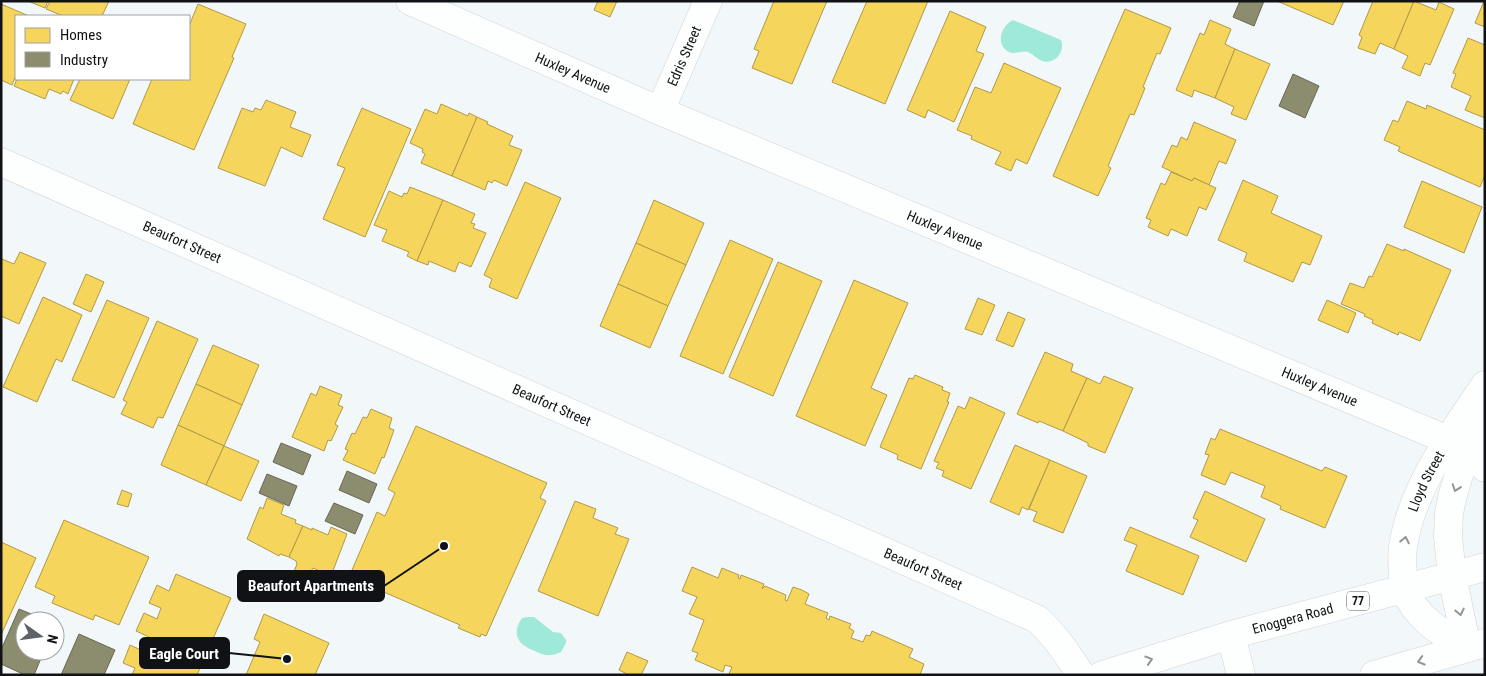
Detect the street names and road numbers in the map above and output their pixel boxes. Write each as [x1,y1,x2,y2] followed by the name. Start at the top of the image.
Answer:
[664,24,704,88] street label: Edris Street
[533,49,613,96] street label: Huxley Avenue
[905,207,986,253] street label: Huxley Avenue
[140,218,224,266] street label: Beaufort Street
[1279,363,1360,410] street label: Huxley Avenue
[510,381,593,429] street label: Beaufort Street
[1405,448,1448,514] street label: Lloyd Street
[882,545,965,593] street label: Beaufort Street
[1347,592,1369,610] road number: 77
[1250,600,1335,637] street label: Enoggera Road

